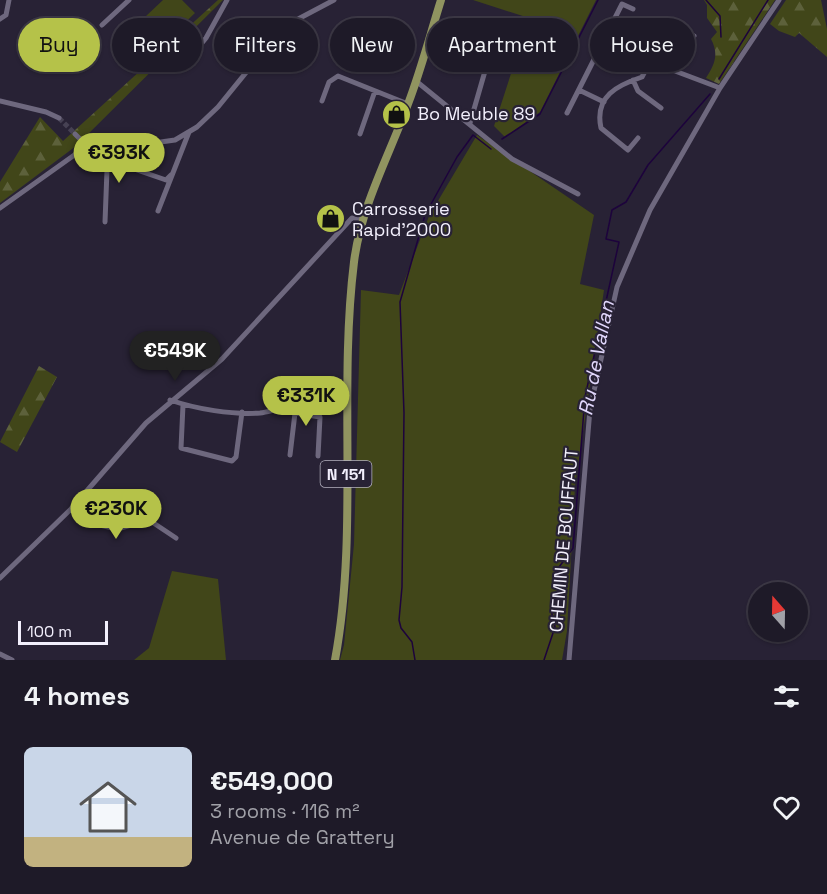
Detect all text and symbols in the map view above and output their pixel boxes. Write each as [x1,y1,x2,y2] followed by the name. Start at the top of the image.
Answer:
[18,18,100,72] chip: Buy
[112,18,202,72] chip: Rent
[214,18,318,72] chip: Filters
[330,18,415,72] chip: New
[427,18,578,72] chip: Apartment
[590,18,695,72] chip: House
[380,98,412,130] shop icon: Bo Meuble 89
[417,102,535,125] place label: Bo Meuble 89
[77,133,161,184] pin: €393K
[88,139,150,165] text: €393K
[352,197,451,241] place label: Carrosserie Rapid'2000
[315,203,347,235] shop icon: Carrosserie Rapid'2000
[572,298,620,418] water label: Ru de Vallan
[133,331,217,382] pin: €549K
[143,337,207,363] text: €549K
[264,376,348,427] pin: €331K
[276,382,336,408] text: €331K
[544,446,583,633] street label: CHEMIN DE BOUFFAUT
[320,461,372,487] road number: N 151
[74,489,158,540] pin: €230K
[84,495,148,521] text: €230K
[748,582,808,642] north arrow
[748,582,808,642] map controls
[18,618,108,646] scale bar
[27,621,72,642] text: 100 m
[24,679,130,713] text: 4 homes
[770,680,803,713] icon: filters
[210,764,333,798] text: €549,000
[72,771,144,843] icon: home
[770,791,803,824] icon: heart
[210,798,360,824] text: 3 rooms · 116 m²
[210,824,395,850] text: Avenue de Grattery

